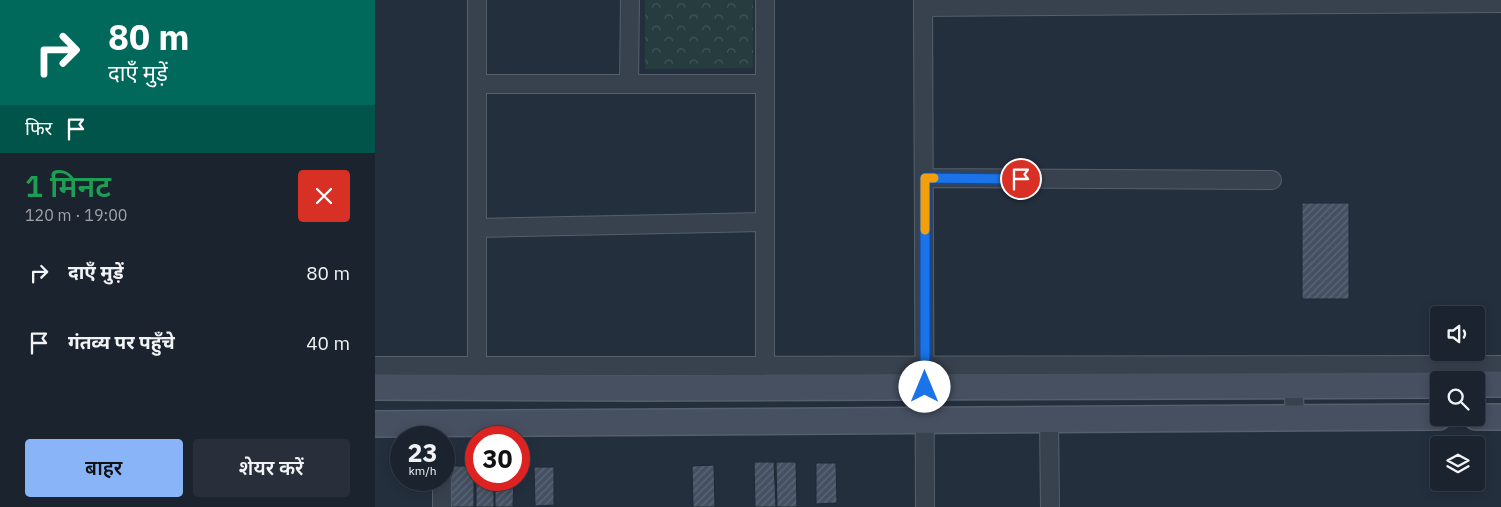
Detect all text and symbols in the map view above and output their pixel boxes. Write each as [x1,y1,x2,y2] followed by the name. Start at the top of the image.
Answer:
[108,14,190,60] text: 80 m
[25,20,90,85] icon: right
[108,58,168,87] text: दाएँ मुड़ें
[62,115,90,143] icon: arrive
[25,116,52,140] text: फिर
[1000,158,1042,200] pin
[1007,165,1035,193] icon: arrive
[25,166,111,205] text: 1 मिनट
[298,170,350,222] button: close
[25,205,127,225] text: 120 m · 19:00
[25,259,53,287] icon: right
[68,260,124,284] text: दाएँ मुड़ें
[306,261,350,285] text: 80 m
[1430,306,1485,491] map controls
[1430,306,1485,361] button: sound
[25,329,53,357] icon: arrive
[68,330,175,354] text: गंतव्य पर पहुँचे
[306,331,350,355] text: 40 m
[898,360,950,412] position arrow
[1430,371,1485,426] button: search
[465,426,530,491] speed limit sign: 30
[407,436,438,469] text: 23
[1430,436,1485,491] button: layers
[25,439,183,497] button: बाहर
[193,439,350,497] button: शेयर करें
[408,463,437,478] text: km/h

